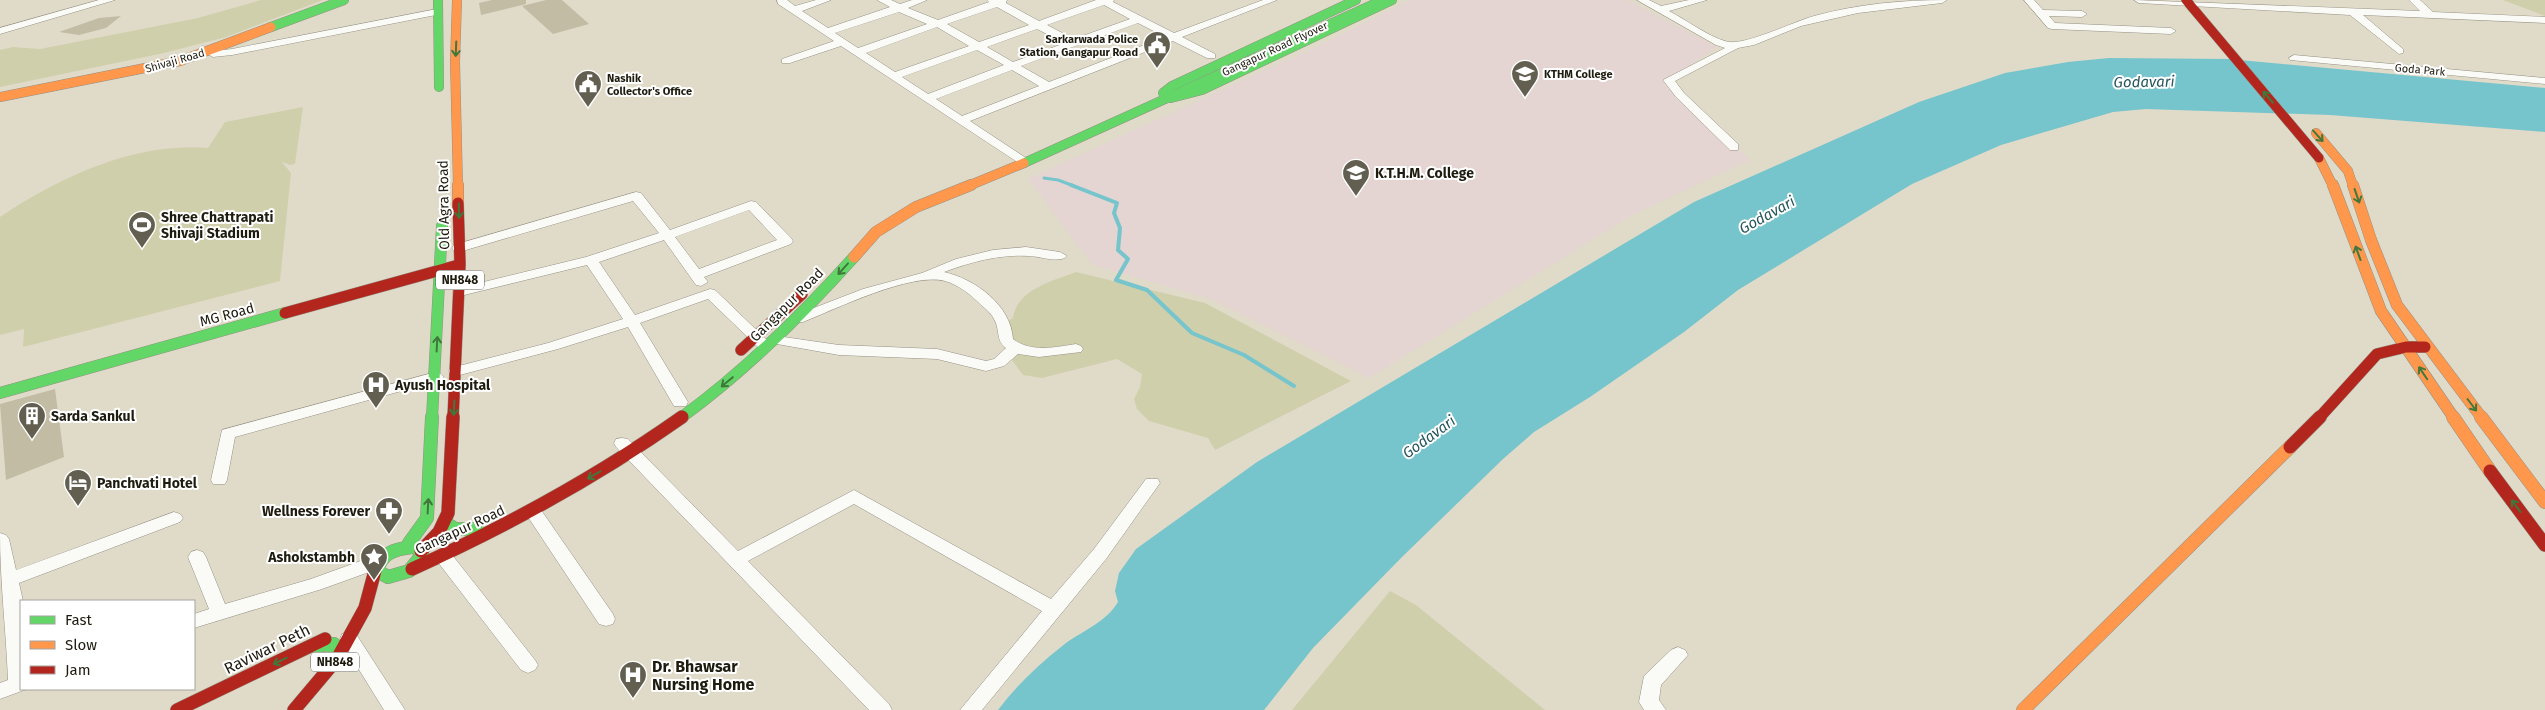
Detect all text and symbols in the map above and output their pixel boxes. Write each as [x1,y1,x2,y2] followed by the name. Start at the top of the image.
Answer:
[1220,18,1331,79] street label: Gangapur Road Flyover
[1142,30,1172,69] public building icon: Sarkarwada Police Station, Gangapur Road
[1019,33,1138,59] place label: Sarkarwada Police Station, Gangapur Road
[451,40,461,56] one-way arrow
[144,46,206,76] street label: Shivaji Road
[1510,59,1540,98] school or university icon: KTHM College
[2394,61,2446,79] street label: Goda Park
[1544,68,1612,81] place label: KTHM College
[573,69,603,108] public building icon: Nashik Collector's Office
[607,72,692,98] place label: Nashik Collector's Office
[2113,72,2175,92] water label: Godavari
[2263,91,2274,104] one-way arrow
[2312,129,2324,142] one-way arrow
[1341,158,1371,197] school or university icon: K.T.H.M. College
[435,160,453,250] street label: Old Agra Road
[1375,165,1474,182] place label: K.T.H.M. College
[2352,187,2362,203] one-way arrow
[1736,192,1798,238] water label: Godavari
[454,202,464,219] one-way arrow
[161,209,274,242] place label: Shree Chattrapati Shivaji Stadium
[127,210,157,249] sports icon: Shree Chattrapati Shivaji Stadium
[2353,246,2362,261] one-way arrow
[837,262,849,275] one-way arrow
[747,265,827,345] street label: Gangapur Road
[436,270,484,290] road number: NH848
[198,300,256,330] street label: MG Road
[433,336,442,352] one-way arrow
[2418,366,2428,380] one-way arrow
[361,370,391,409] hospital icon: Ayush Hospital
[721,376,734,387] one-way arrow
[394,377,491,394] place label: Ayush Hospital
[2467,398,2477,412] one-way arrow
[449,400,458,416] one-way arrow
[17,401,47,440] building icon: Sarda Sankul
[51,408,136,425] place label: Sarda Sankul
[1399,412,1459,462] water label: Godavari
[63,468,93,507] hotel icon: Panchvati Hotel
[588,470,602,480] one-way arrow
[97,475,198,492] place label: Panchvati Hotel
[374,496,404,535] pharmacy icon: Wellness Forever
[423,498,432,514] one-way arrow
[2511,499,2521,513] one-way arrow
[412,502,508,558] street label: Gangapur Road
[262,503,370,520] place label: Wellness Forever
[359,542,389,581] place icon: Ashokstambh
[267,549,355,566] place label: Ashokstambh
[20,600,195,690] legend
[65,611,92,629] text: Fast
[221,620,313,678] street label: Raviwar Peth
[65,636,97,654] text: Slow
[311,652,359,672] road number: NH848
[273,657,288,667] one-way arrow
[652,657,755,694] place label: Dr. Bhawsar Nursing Home
[618,660,648,699] hospital icon: Dr. Bhawsar Nursing Home
[65,661,91,679] text: Jam

